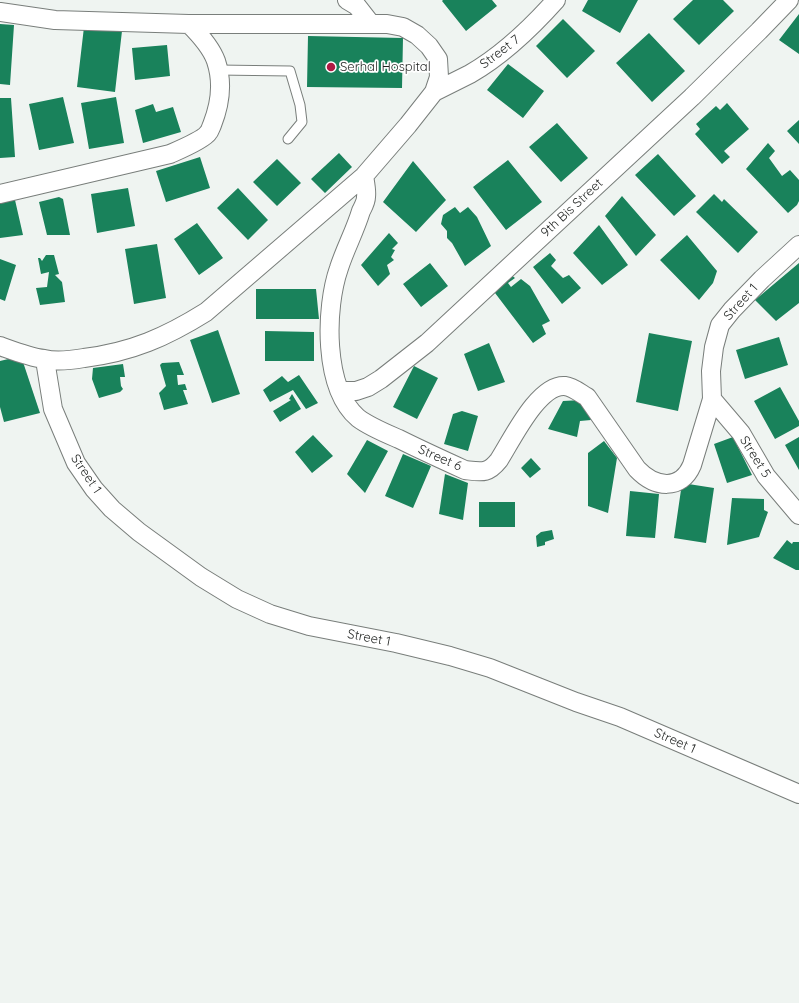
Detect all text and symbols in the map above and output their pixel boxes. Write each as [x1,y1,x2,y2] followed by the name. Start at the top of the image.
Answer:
[477,32,523,72] street label: Street 7
[340,59,431,75] place label: Serhal Hospital
[325,61,337,73] marker: Serhal Hospital
[538,175,606,241] street label: 9th Bis Street
[721,280,761,324] street label: Street 1
[736,433,774,481] street label: Street 5
[416,442,464,474] street label: Street 6
[67,451,105,497] street label: Street 1
[346,626,392,650] street label: Street 1
[652,725,698,757] street label: Street 1

